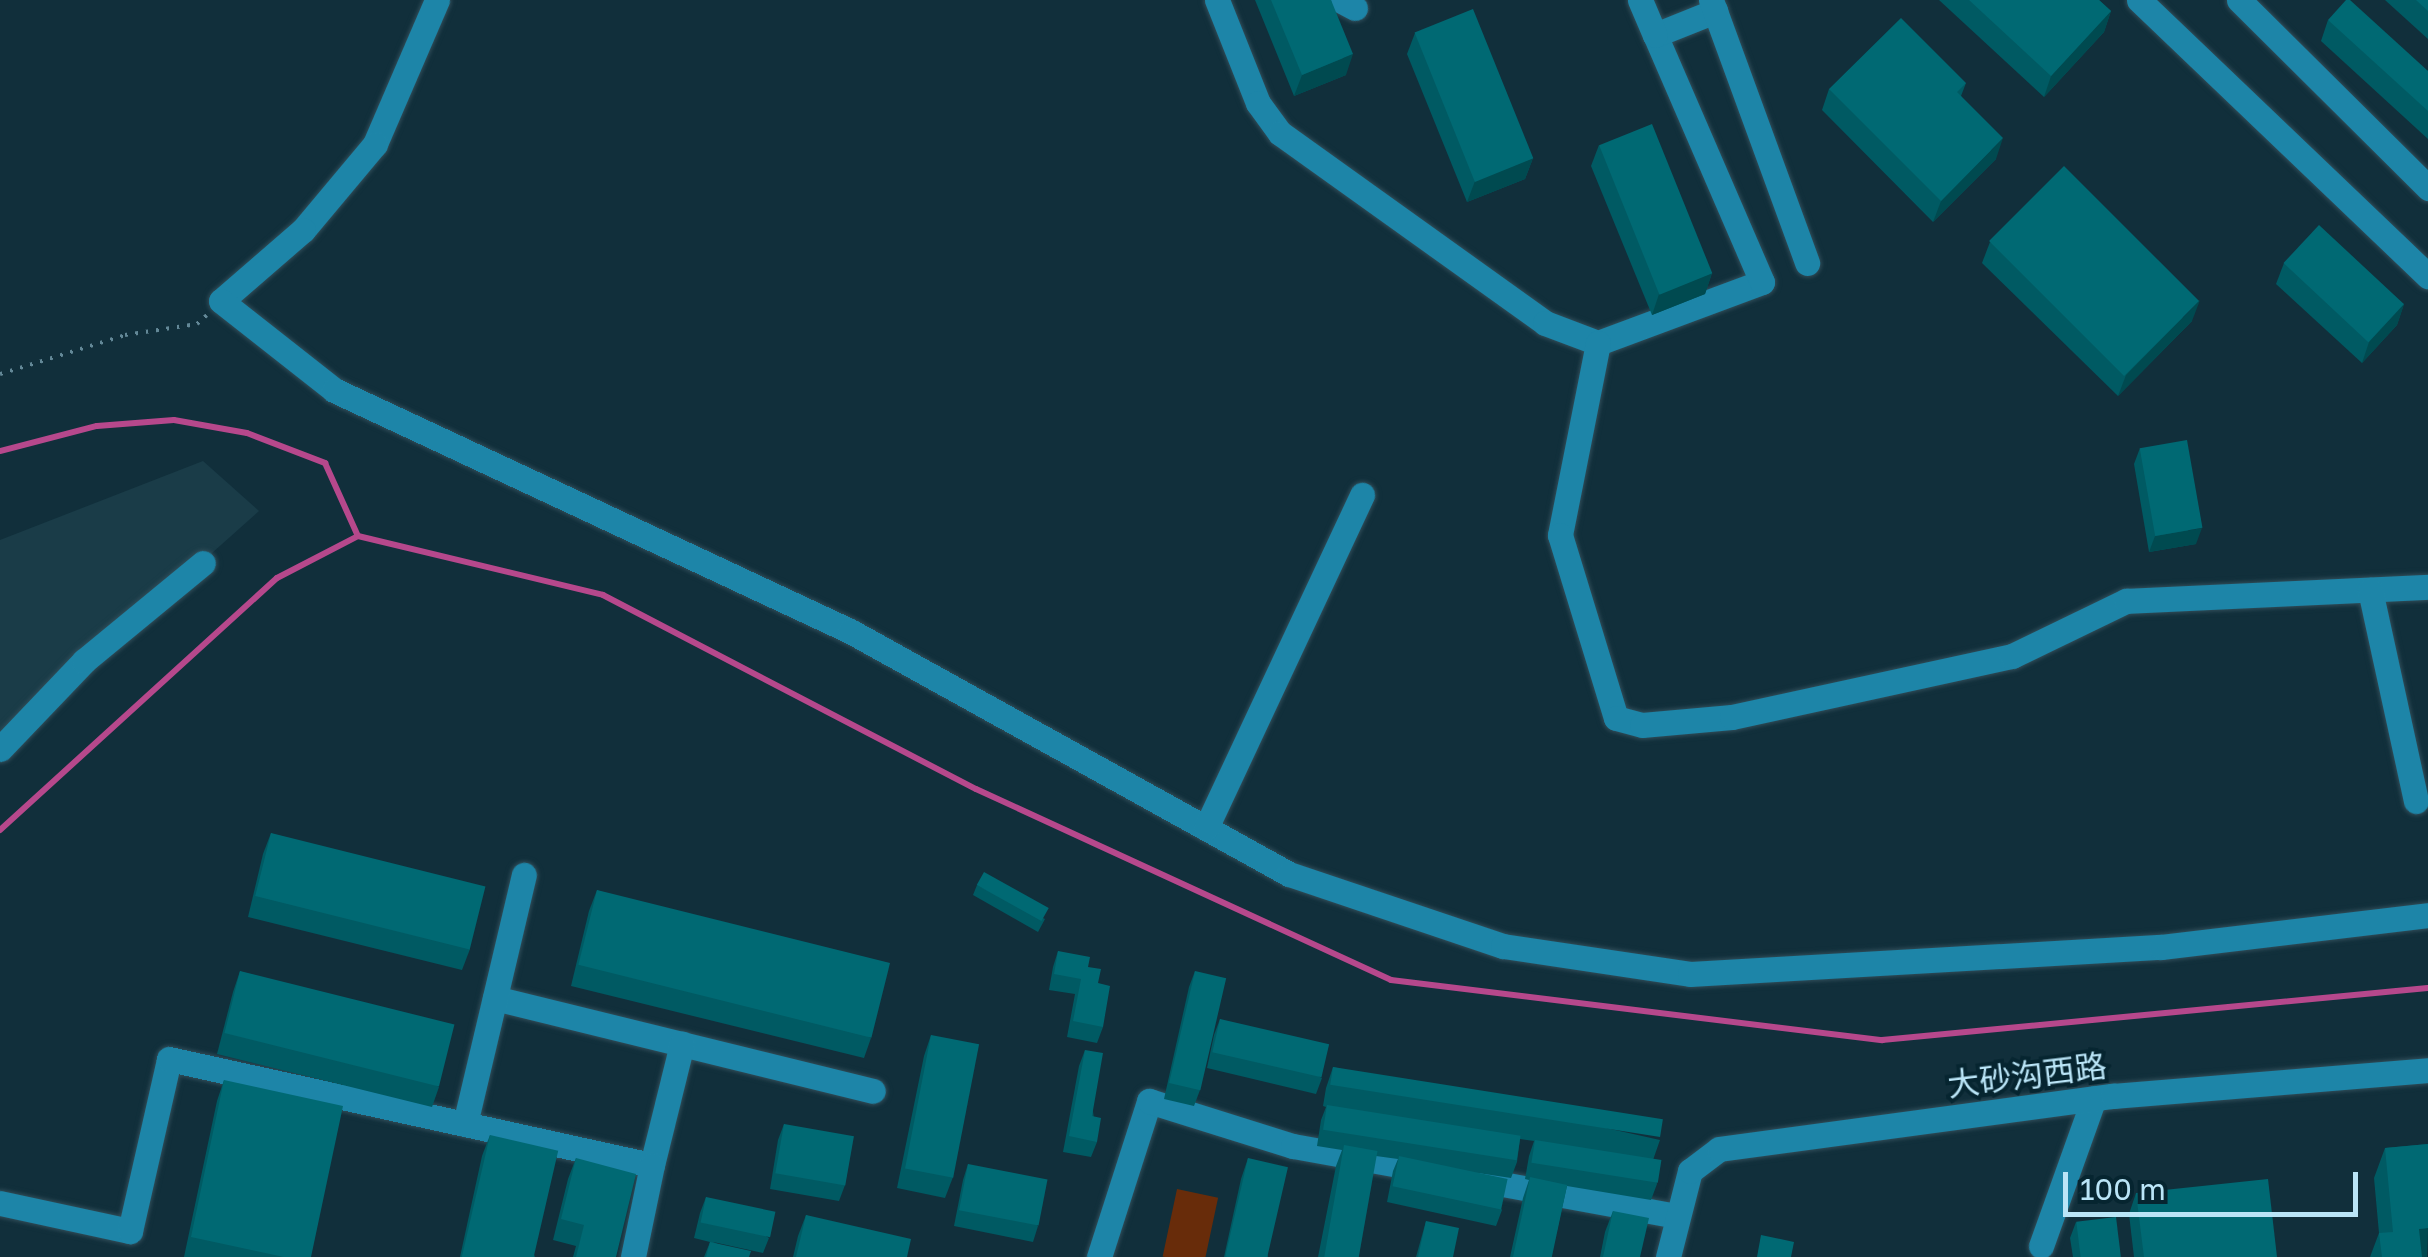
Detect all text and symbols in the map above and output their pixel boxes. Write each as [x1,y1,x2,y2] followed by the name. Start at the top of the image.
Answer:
[1945,1046,2109,1104] street label: 大砂沟西路
[2068,1152,2363,1214] scale bar
[2080,1171,2166,1207] text: 100 m

